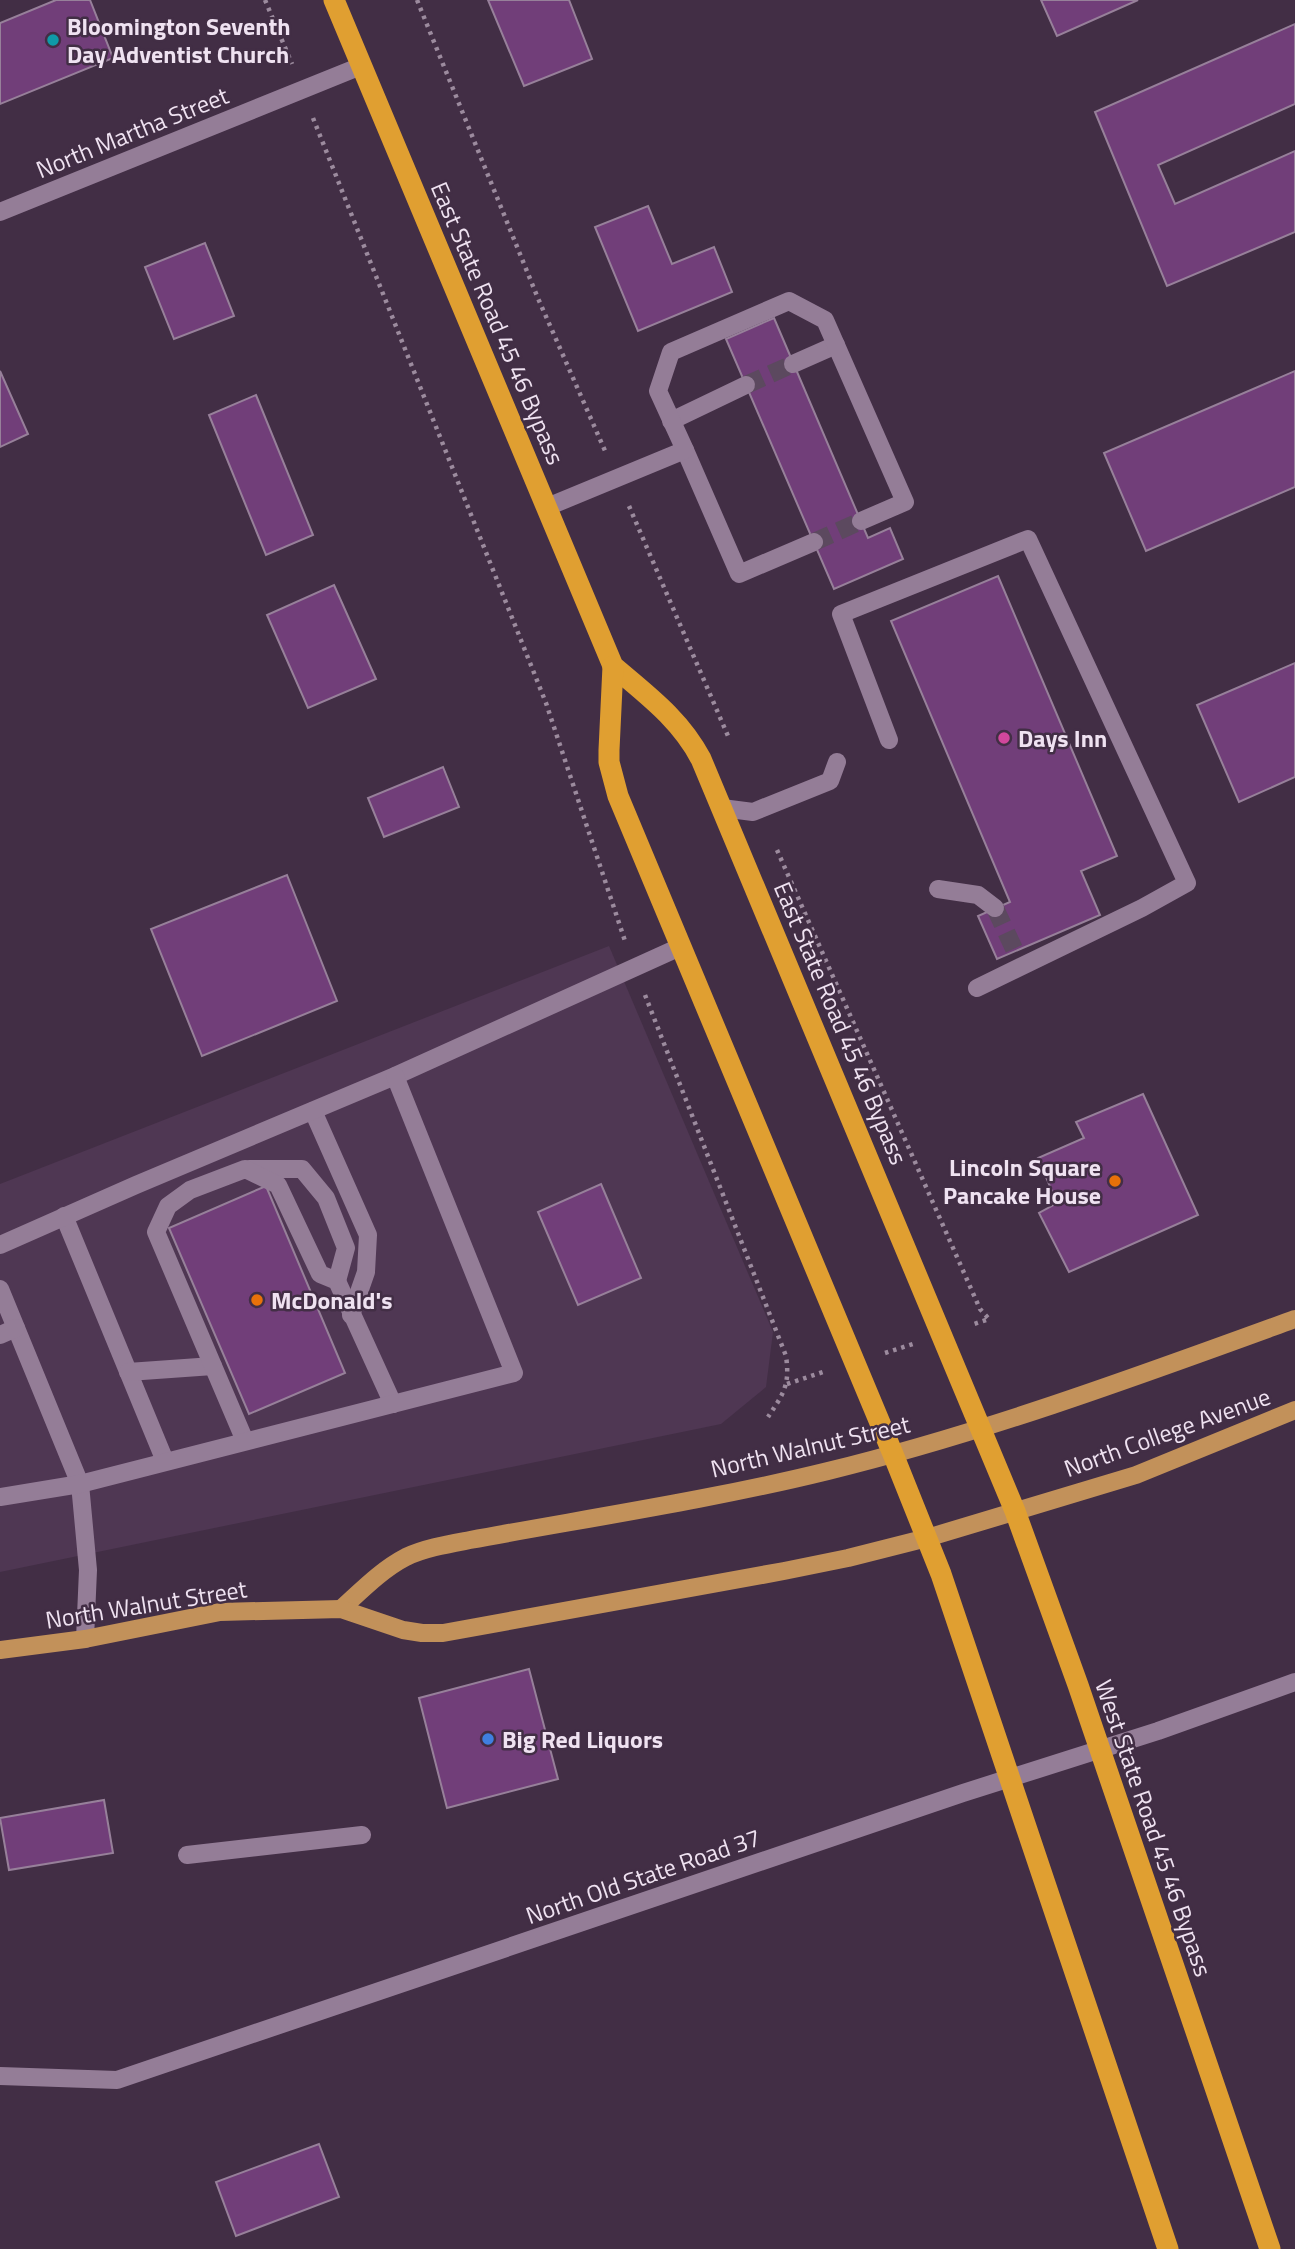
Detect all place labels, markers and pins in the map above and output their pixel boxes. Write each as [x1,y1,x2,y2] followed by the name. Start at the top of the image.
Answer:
[67,8,291,72] place label: Bloomington Seventh Day Adventist Church
[45,32,61,48] marker: Bloomington Seventh Day Adventist Church
[1018,720,1107,756] place label: Days Inn
[996,730,1012,746] marker: Days Inn
[943,1149,1101,1213] place label: Lincoln Square Pancake House
[1107,1173,1123,1189] marker: Lincoln Square Pancake House
[271,1282,393,1318] place label: McDonald's
[249,1292,265,1308] marker: McDonald's
[502,1721,663,1757] place label: Big Red Liquors
[480,1731,496,1747] marker: Big Red Liquors

